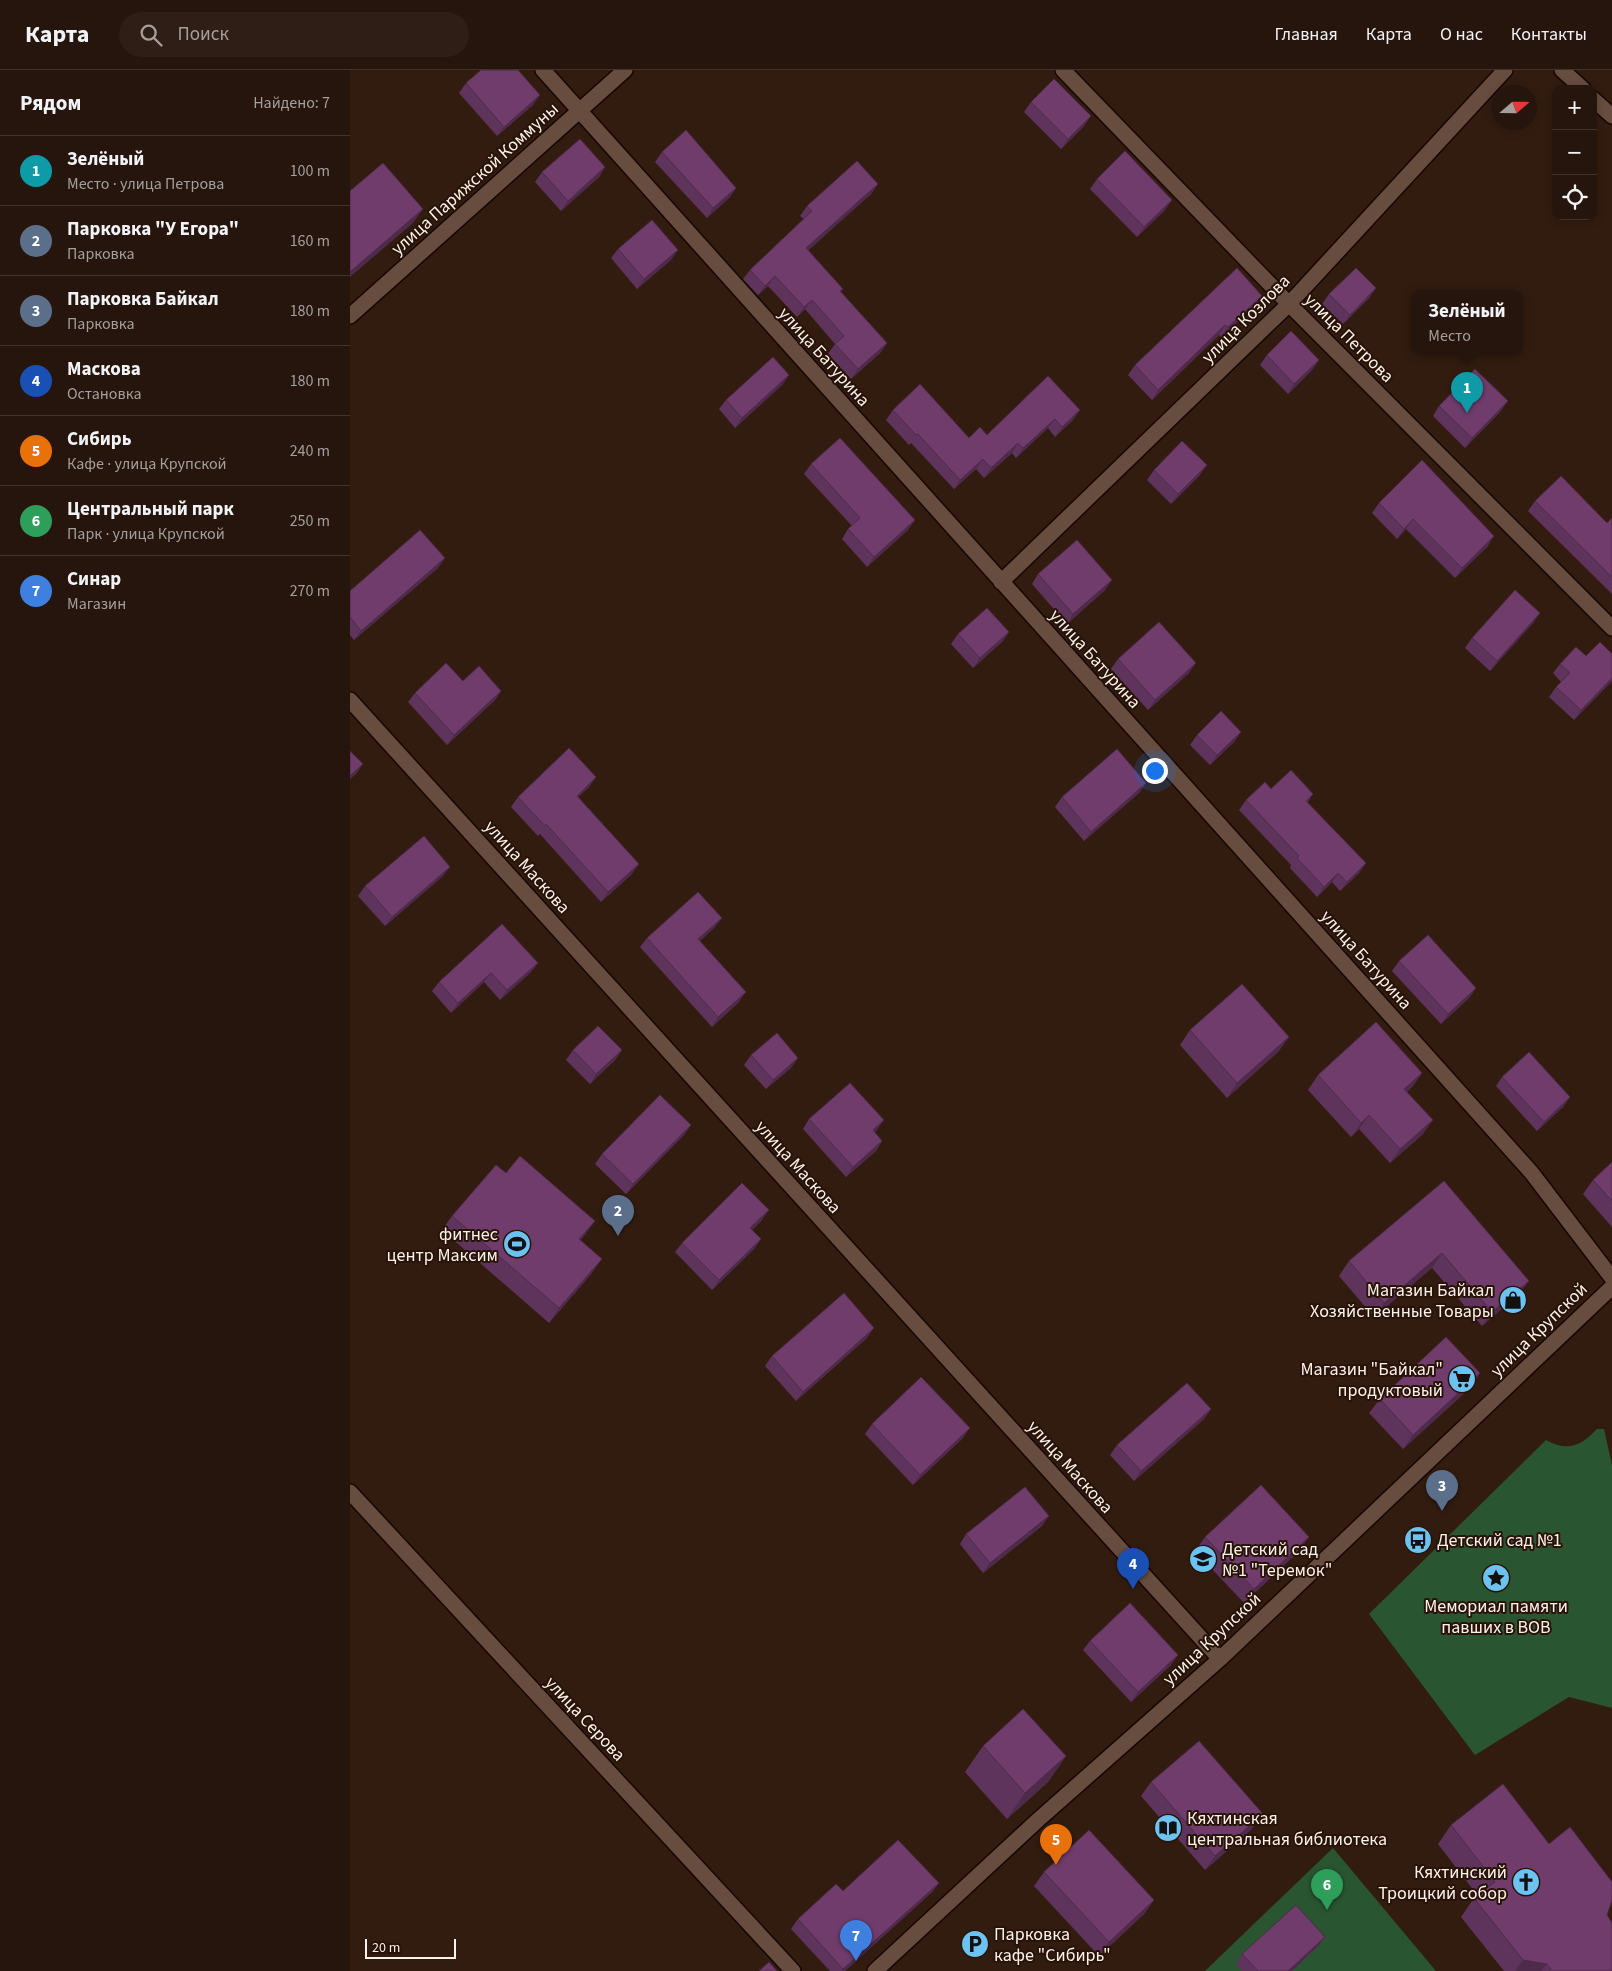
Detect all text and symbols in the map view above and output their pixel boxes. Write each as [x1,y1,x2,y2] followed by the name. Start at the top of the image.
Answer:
[119,12,469,57] search box
[25,17,89,52] text: Карта
[137,21,165,49] icon: search
[177,21,229,48] text: Поиск
[1275,22,1338,47] text: Главная
[1366,22,1412,47] text: Карта
[1440,22,1483,47] text: О нас
[1511,22,1587,47] text: Контакты
[1492,85,1537,130] north arrow
[1552,85,1597,220] map controls
[1552,85,1597,130] button: +
[20,88,81,118] text: Рядом
[253,92,330,114] text: Найдено: 7
[386,97,564,261] street label: улица Парижской Коммуны
[1552,130,1597,175] button: −
[67,146,144,173] text: Зелёный
[32,160,40,182] text: 1
[290,160,330,182] text: 100 m
[67,173,224,195] text: Место · улица Петрова
[1552,175,1597,220] button: locate
[67,216,239,243] text: Парковка "У Егора"
[32,230,40,252] text: 2
[290,230,330,252] text: 160 m
[67,243,135,265] text: Парковка
[1196,269,1296,369] street label: улица Козлова
[67,286,219,313] text: Парковка Байкал
[1299,288,1399,388] street label: улица Петрова
[1411,290,1523,355] popup
[1428,298,1506,325] text: Зелёный
[32,300,40,322] text: 3
[290,300,330,322] text: 180 m
[773,302,875,412] street label: улица Батурина
[67,313,135,335] text: Парковка
[1428,325,1471,347] text: Место
[67,356,141,383] text: Маскова
[32,370,40,392] text: 4
[290,370,330,392] text: 180 m
[1451,372,1483,413] pin: 1
[67,383,141,405] text: Остановка
[67,426,132,453] text: Сибирь
[32,440,40,462] text: 5
[290,440,330,462] text: 240 m
[67,453,227,475] text: Кафе · улица Крупской
[67,496,234,523] text: Центральный парк
[32,510,40,532] text: 6
[290,510,330,532] text: 250 m
[67,523,225,545] text: Парк · улица Крупской
[67,566,121,593] text: Синар
[32,580,40,602] text: 7
[290,580,330,602] text: 270 m
[67,593,126,615] text: Магазин
[1044,604,1146,714] street label: улица Батурина
[1142,758,1168,784] your location
[478,815,576,919] street label: улица Маскова
[1315,905,1417,1015] street label: улица Батурина
[749,1115,847,1219] street label: улица Маскова
[602,1195,634,1236] pin: 2
[387,1222,498,1268] place label: фитнес центр Максим
[502,1229,532,1259] sports icon: фитнес центр Максим
[1485,1277,1593,1383] street label: улица Крупской
[1310,1278,1494,1324] place label: Магазин Байкал Хозяйственные Товары
[1498,1285,1528,1315] shop icon: Магазин Байкал Хозяйственные Товары
[1301,1357,1443,1403] place label: Магазин "Байкал" продуктовый
[1447,1364,1477,1394] supermarket icon: Магазин "Байкал" продуктовый
[1021,1415,1119,1519] street label: улица Маскова
[1426,1470,1458,1511] pin: 3
[1403,1525,1433,1555] bus stop icon: Детский сад №1
[1437,1528,1562,1553] place label: Детский сад №1
[1222,1537,1332,1583] place label: Детский сад №1 "Теремок"
[1188,1544,1218,1574] school or university icon: Детский сад №1 "Теремок"
[1117,1548,1149,1589] pin: 4
[1481,1563,1511,1593] place icon: Мемориал памяти павших в ВОВ
[1157,1587,1267,1691] street label: улица Крупской
[1424,1594,1568,1640] place label: Мемориал памяти павших в ВОВ
[539,1671,631,1767] street label: улица Серова
[1187,1806,1387,1852] place label: Кяхтинская центральная библиотека
[1153,1813,1183,1843] library icon: Кяхтинская центральная библиотека
[1040,1824,1072,1865] pin: 5
[1378,1860,1507,1906] place label: Кяхтинский Троицкий собор
[1511,1867,1541,1897] church icon: Кяхтинский Троицкий собор
[1311,1869,1343,1910] pin: 6
[840,1920,872,1961] pin: 7
[994,1922,1111,1968] place label: Парковка кафе "Сибирь"
[960,1929,990,1959] parking icon: Парковка кафе "Сибирь"
[365,1936,456,1959] scale bar
[372,1938,400,1958] text: 20 m

